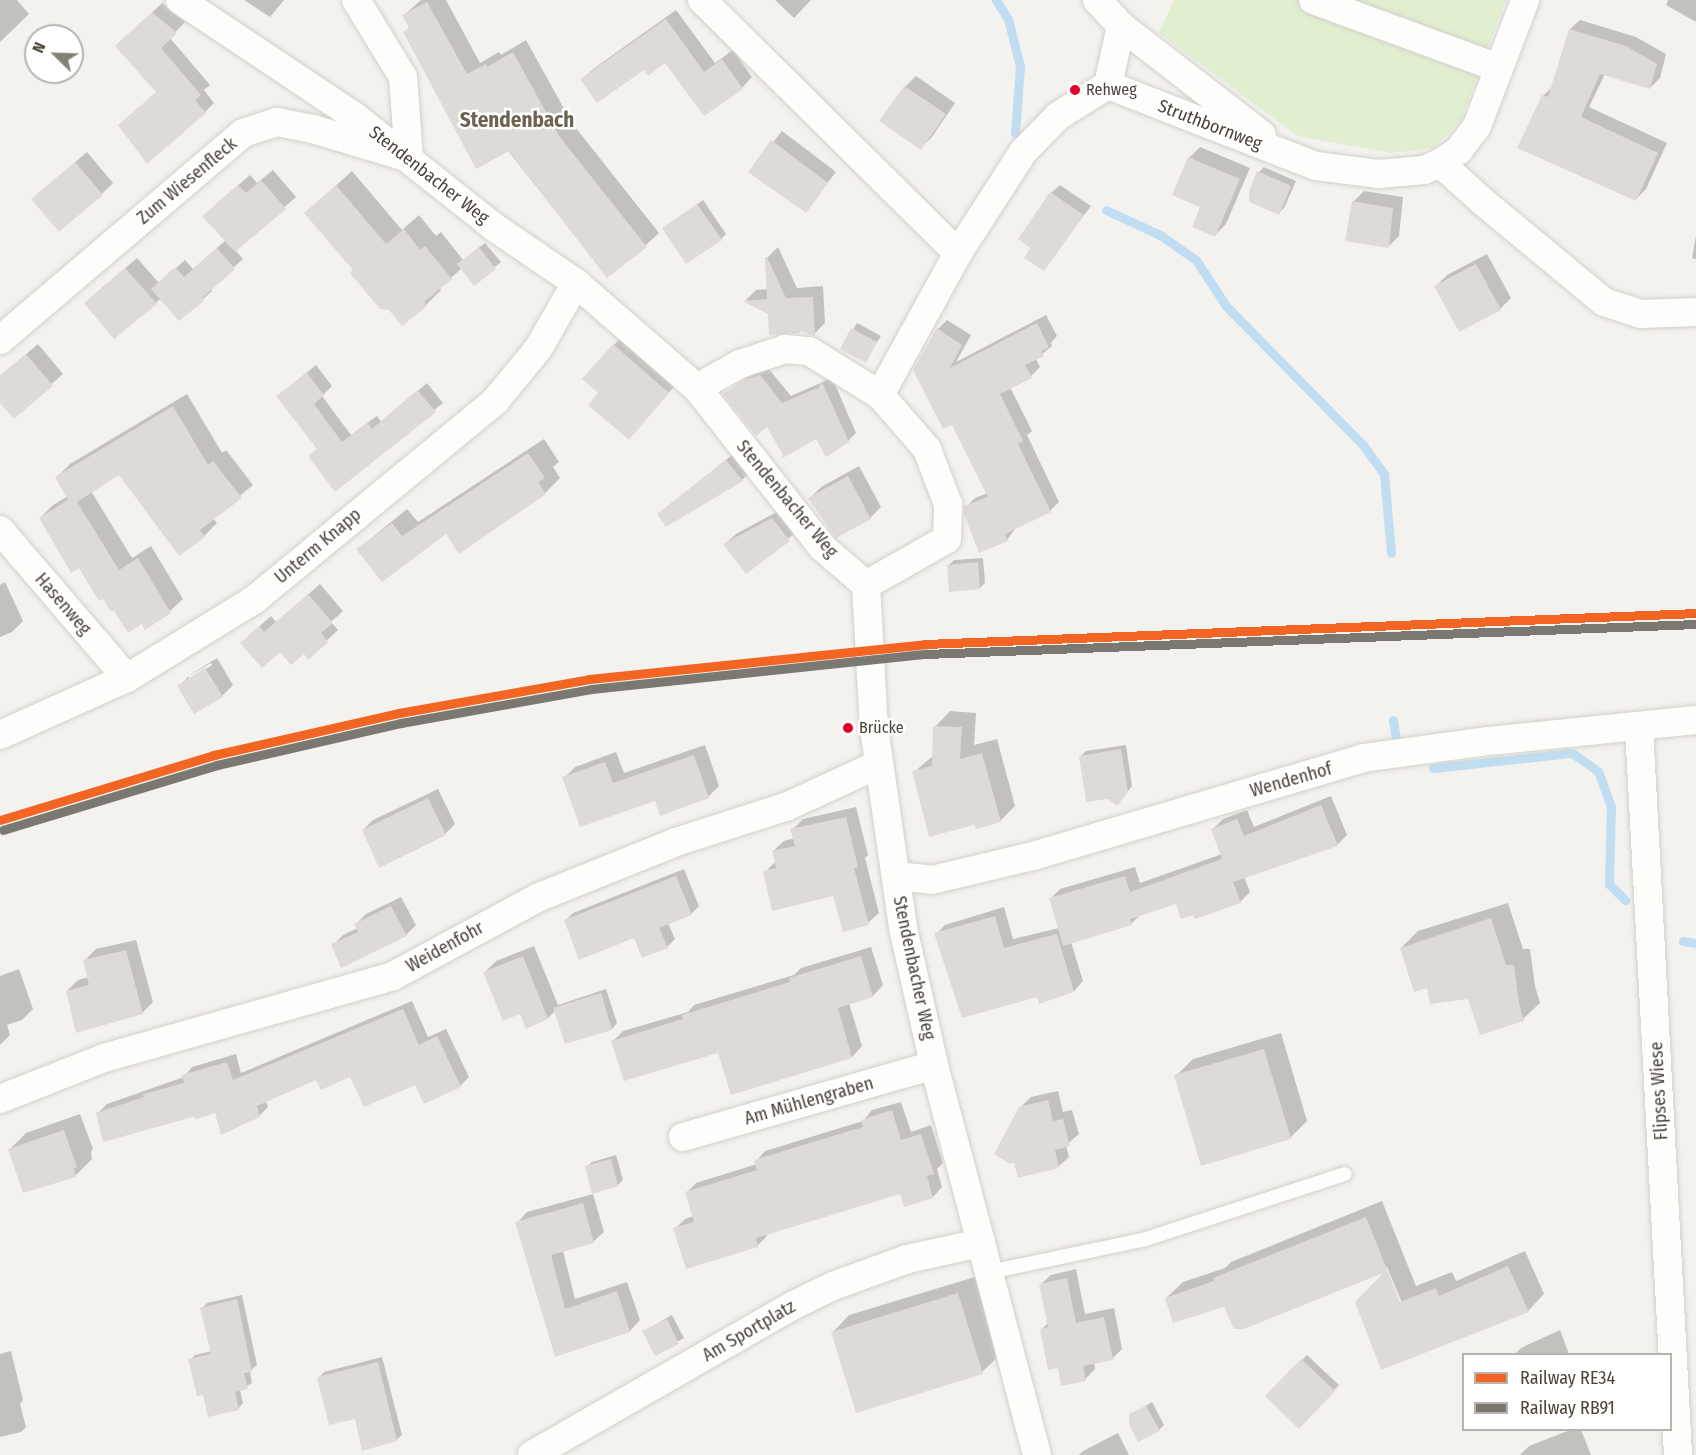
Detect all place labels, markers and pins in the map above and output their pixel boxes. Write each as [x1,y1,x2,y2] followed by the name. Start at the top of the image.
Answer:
[1086,80,1137,100] place label: Rehweg
[1069,84,1081,96] marker: Rehweg
[859,718,904,738] place label: Brücke
[842,722,854,734] marker: Brücke

